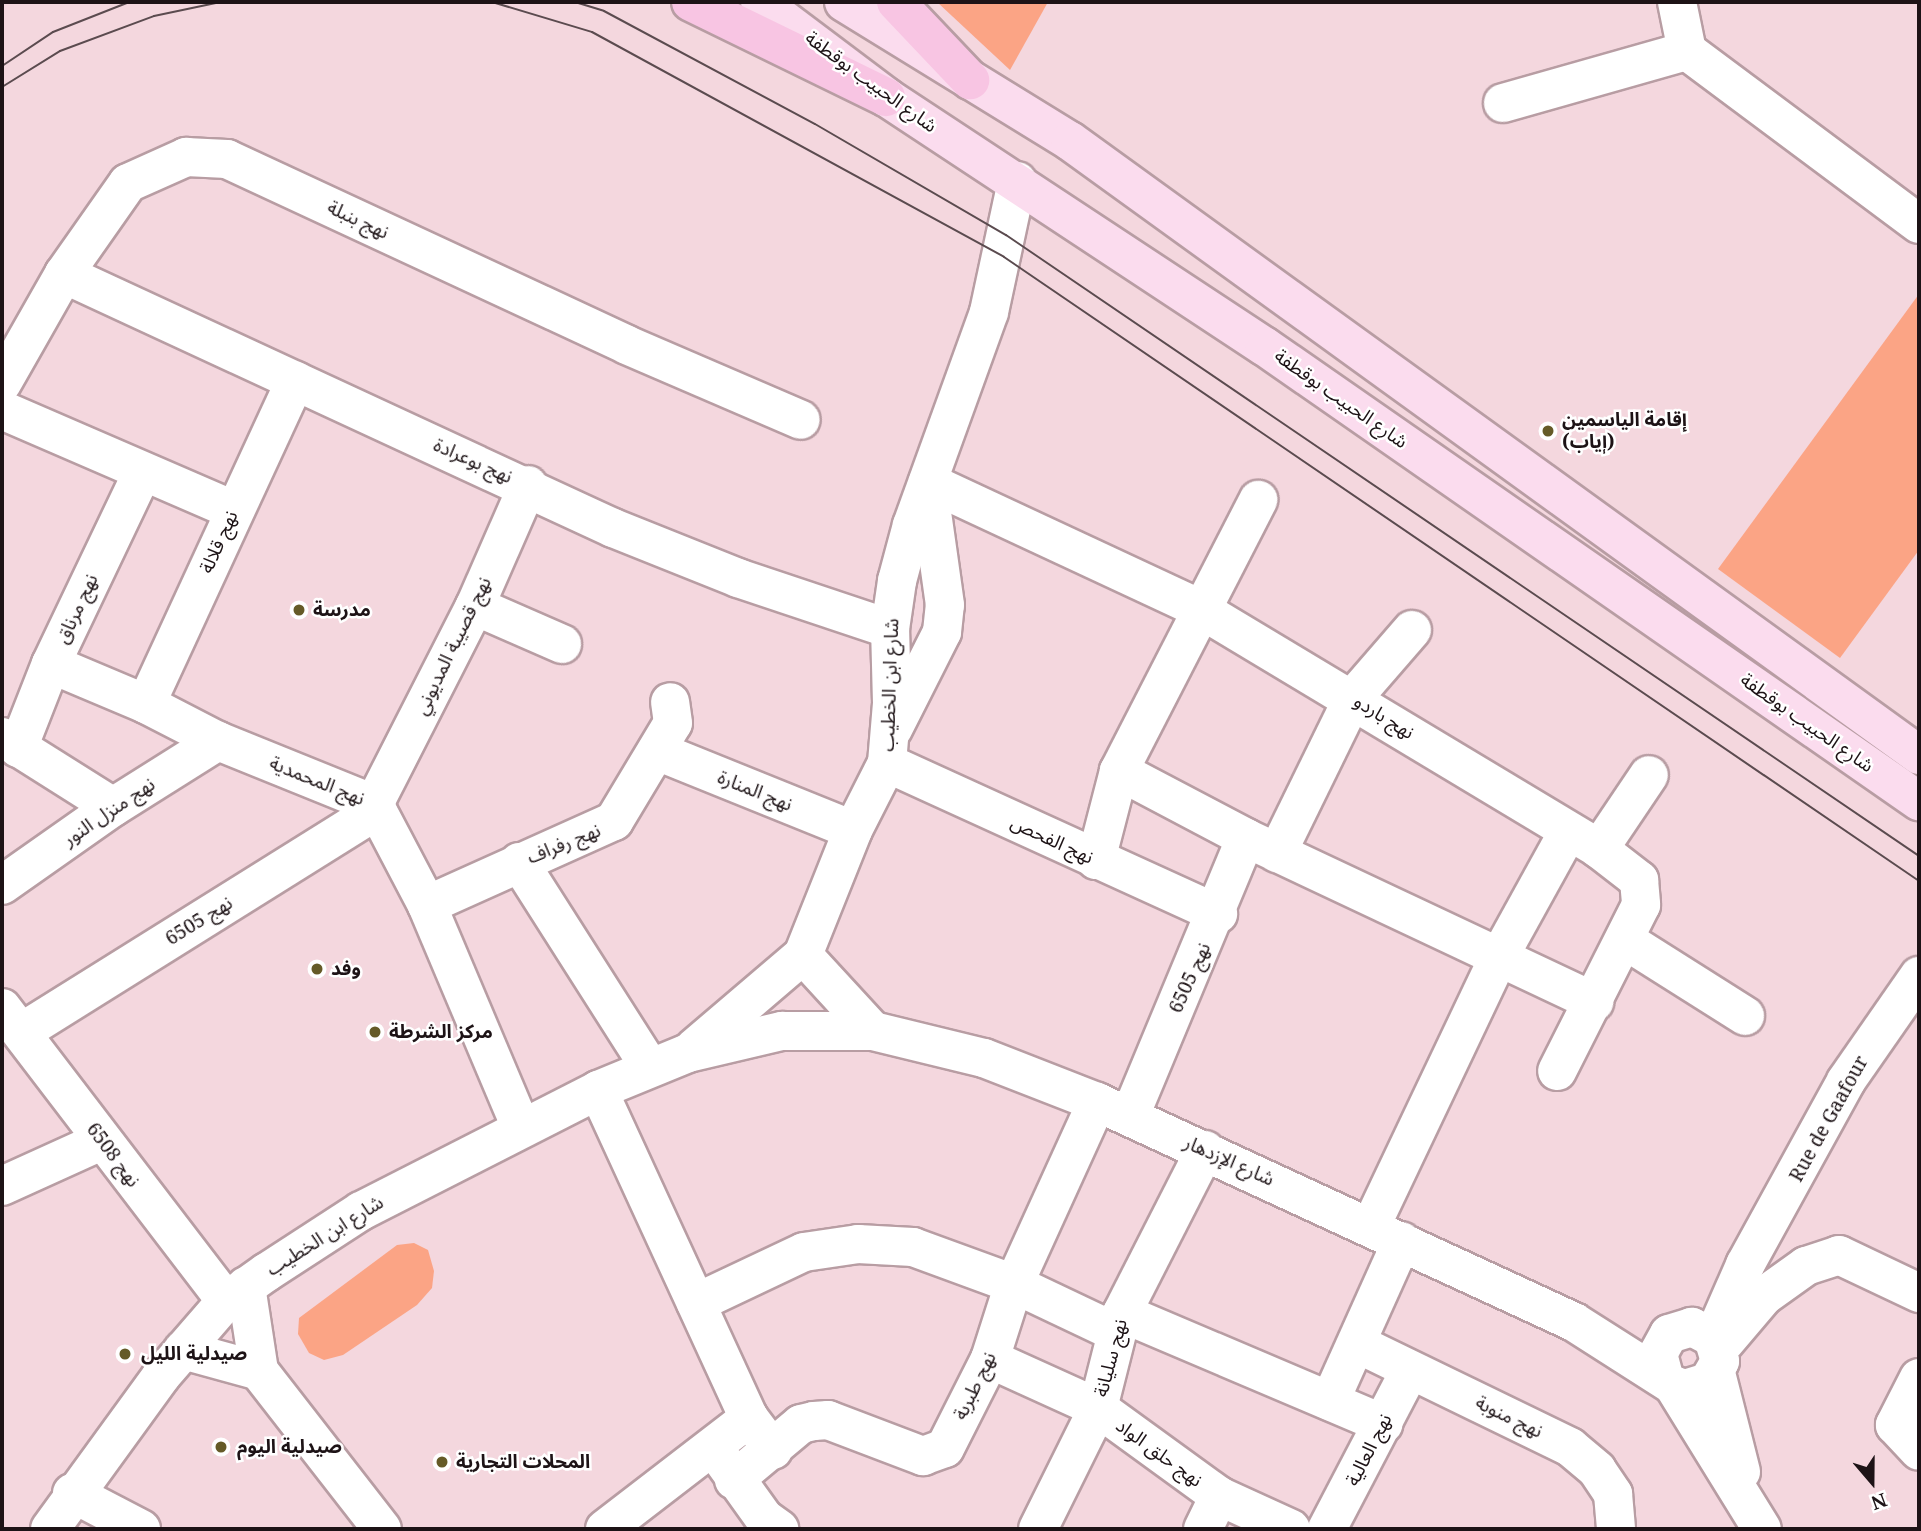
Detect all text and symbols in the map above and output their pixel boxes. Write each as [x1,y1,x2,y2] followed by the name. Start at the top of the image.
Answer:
[801,26,941,138] street label: شارع الحبيب بوقطفة
[324,196,392,244] street label: نهج بنبلة
[1270,344,1412,454] street label: شارع الحبيب بوقطفة
[1562,409,1687,453] place label: إقامة الياسمين (إياب)
[1540,423,1556,439] marker: إقامة الياسمين (إياب)
[430,434,516,488] street label: نهج بوعرادة
[195,507,243,577] street label: نهج قلالة
[51,571,103,647] street label: نهج مرناق
[410,573,496,719] street label: نهج قصيبة المديوني
[313,599,371,621] place label: مدرسة
[291,602,307,618] marker: مدرسة
[876,618,904,752] street label: شارع ابن الخطيب
[1736,668,1878,778] street label: شارع الحبيب بوقطفة
[1350,690,1418,744] street label: نهج باردو
[266,752,368,810] street label: نهج المحمدية
[714,766,796,816] street label: نهج المنارة
[59,773,159,851] street label: نهج منزل النور
[1007,811,1097,869] street label: نهج الفحص
[524,819,604,869] street label: نهج رفراف
[161,892,237,950] street label: نهج 6505
[1164,939,1216,1017] street label: نهج 6505
[331,958,361,980] place label: وفد
[309,961,325,977] marker: وفد
[389,1021,493,1043] place label: مركز الشرطة
[367,1024,383,1040] marker: مركز الشرطة
[1785,1052,1873,1186] street label: Rue de Gaafour
[81,1118,145,1192] street label: نهج 6508
[1180,1131,1278,1191] street label: شارع الإزدهار
[262,1191,388,1281] street label: شارع ابن الخطيب
[1090,1317,1132,1399] street label: نهج سليانة
[141,1343,247,1365] place label: صيدلية الليل
[115,1344,135,1364] marker: صيدلية الليل
[949,1348,1001,1424] street label: نهج طبربة
[1472,1391,1546,1443] street label: نهج منوبة
[1341,1410,1397,1490] street label: نهج العالية
[1111,1414,1207,1492] street label: نهج حلق الواد
[237,1436,342,1458] place label: صيدلية اليوم
[211,1437,231,1457] marker: صيدلية اليوم
[1837,1447,1907,1517] north arrow
[456,1451,590,1473] place label: المحلات التجارية
[434,1454,450,1470] marker: المحلات التجارية
[1868,1487,1891,1517] text: N

